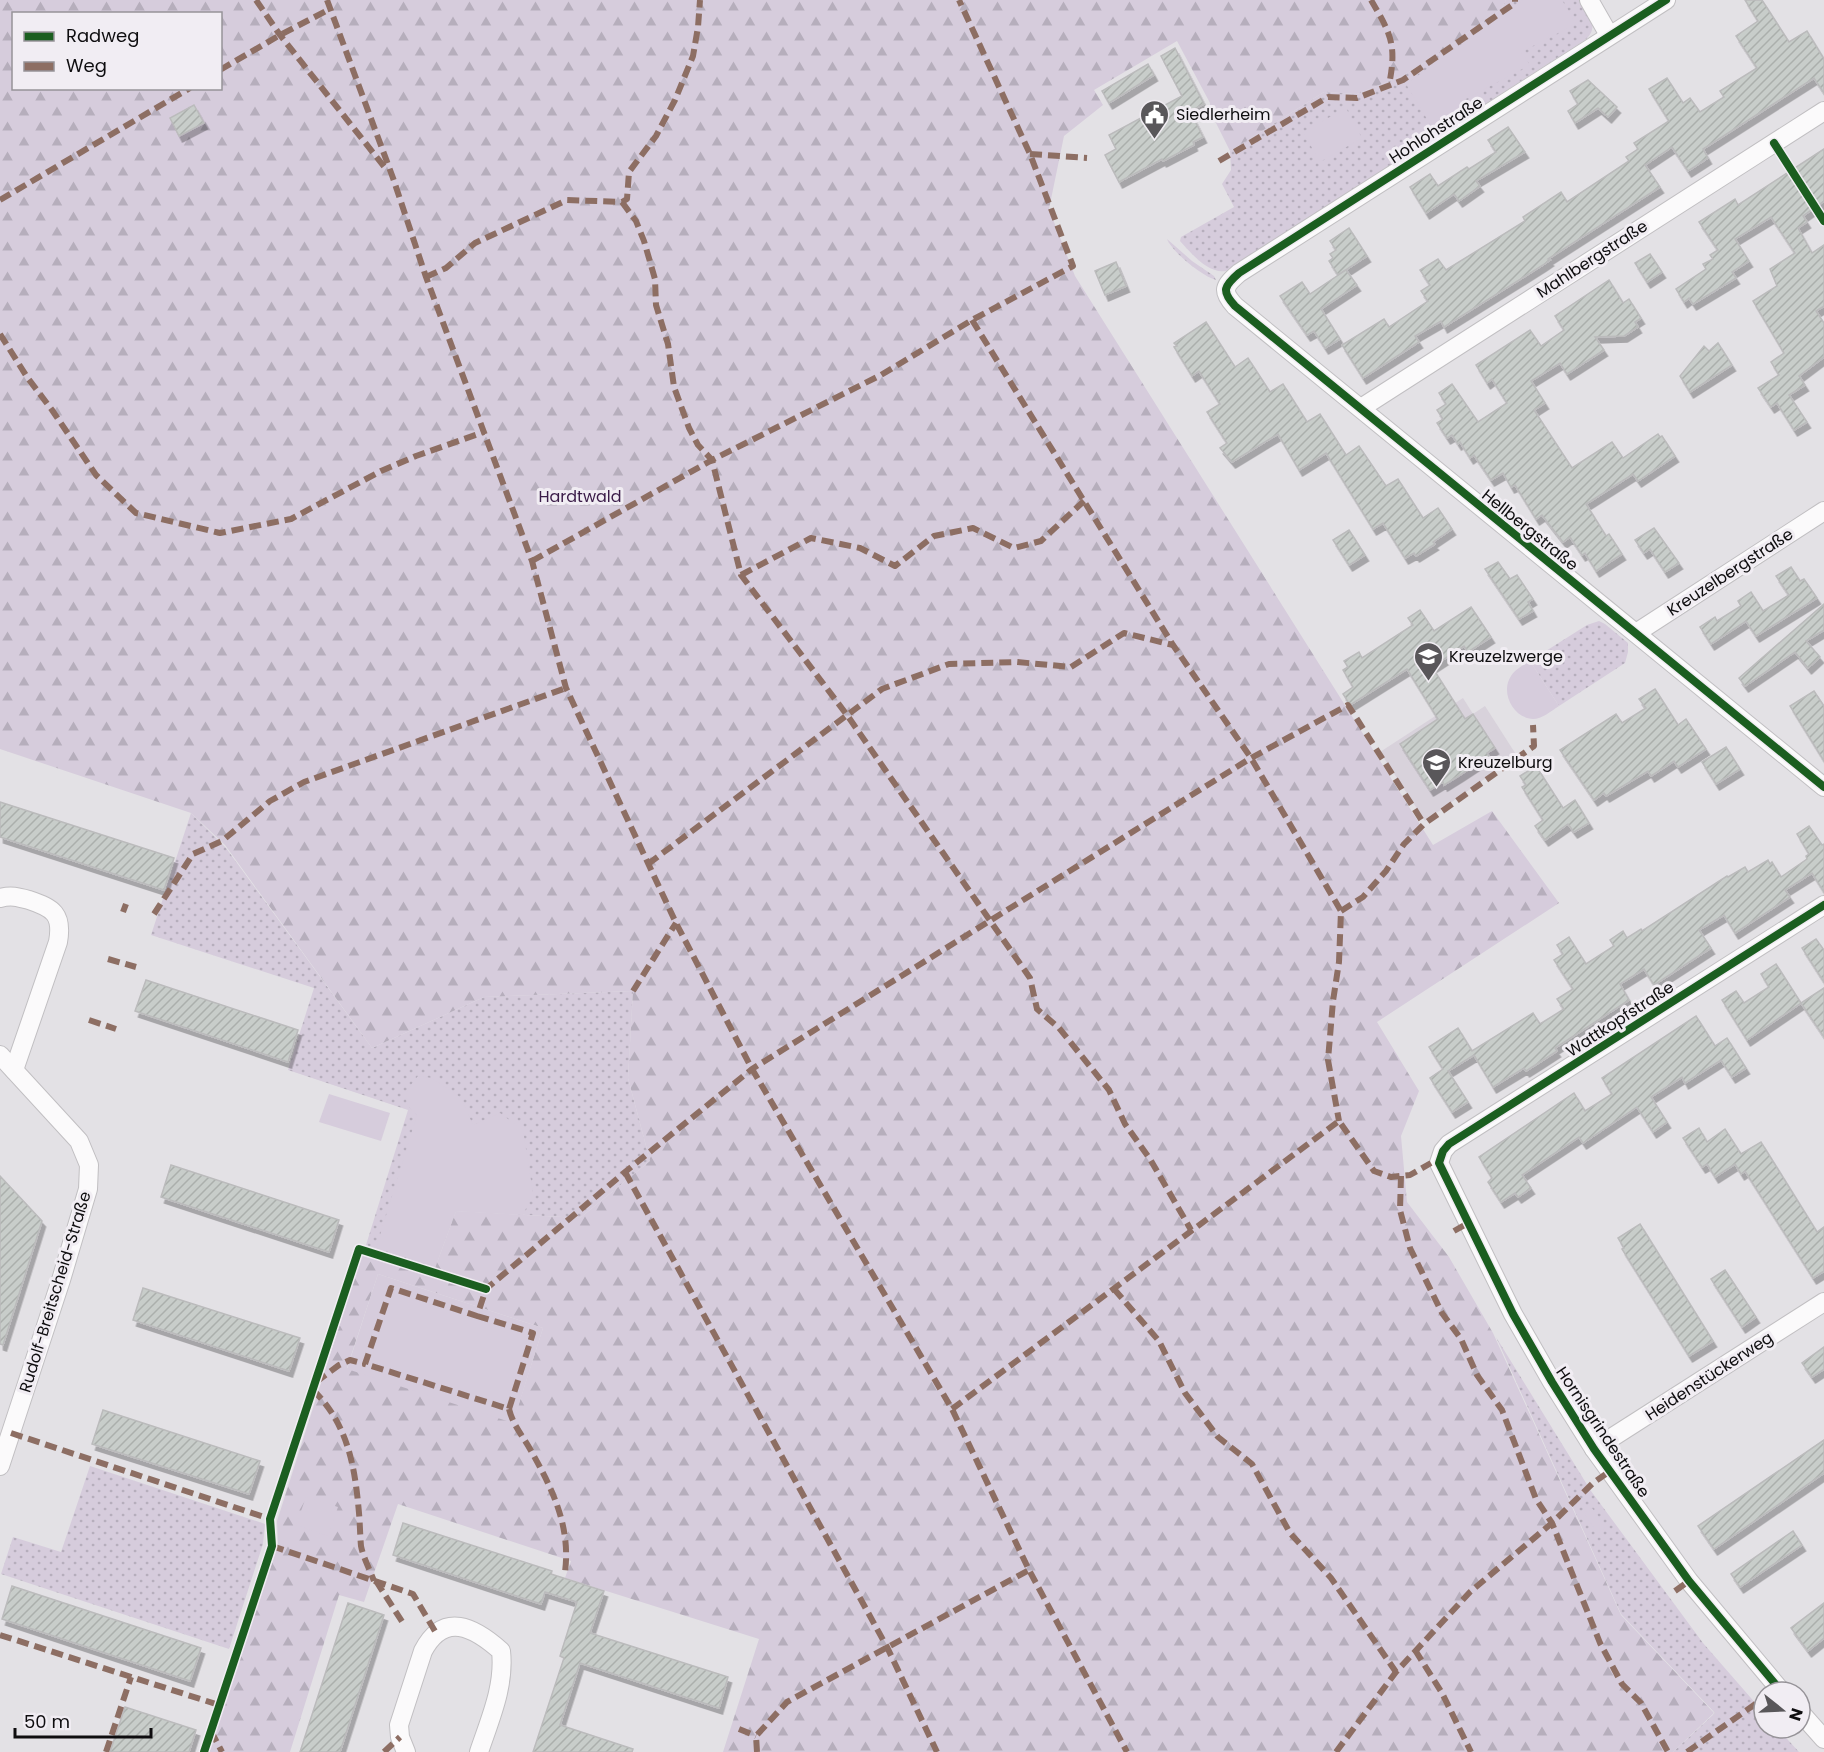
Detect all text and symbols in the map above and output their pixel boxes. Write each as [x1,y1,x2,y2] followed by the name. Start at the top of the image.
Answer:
[12,12,222,90] legend
[66,23,139,48] text: Radweg
[66,53,107,78] text: Weg
[1385,91,1488,169] street label: Hohlohstraße
[1139,98,1171,140] public building icon: Siedlerheim
[1176,103,1270,126] place label: Siedlerheim
[1532,214,1652,304] street label: Mahlbergstraße
[1477,484,1583,576] street label: Hellbergstraße
[538,485,622,508] park label: Hardtwald
[1662,523,1798,621] street label: Kreuzelbergstraße
[1412,640,1444,682] school or university icon: Kreuzelzwerge
[1449,645,1563,668] place label: Kreuzelzwerge
[1421,746,1453,788] school or university icon: Kreuzelburg
[1458,751,1553,774] place label: Kreuzelburg
[1562,975,1679,1063] street label: Wattkopfstraße
[13,1189,97,1395] street label: Rudolf-Breitscheid-Straße
[1641,1326,1777,1426] street label: Heidenstückerweg
[1551,1362,1655,1502] street label: Hornisgrindestraße
[1752,1680,1812,1740] north arrow
[15,1701,152,1739] scale bar
[1783,1705,1809,1724] text: N
[24,1709,70,1734] text: 50 m

